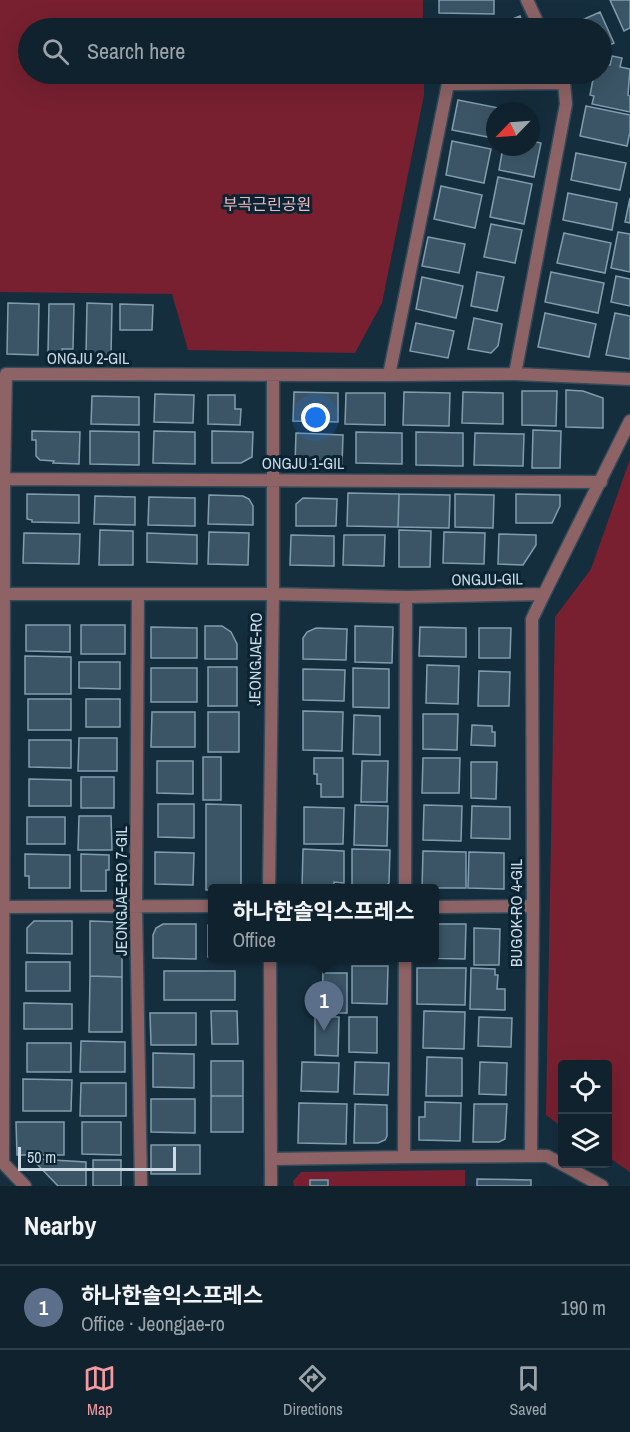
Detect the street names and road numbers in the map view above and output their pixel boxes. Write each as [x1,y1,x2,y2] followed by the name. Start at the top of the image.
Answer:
[47,347,130,369] street label: ONGJU 2-GIL
[262,452,345,474] street label: ONGJU 1-GIL
[451,567,524,591] street label: ONGJU-GIL
[243,612,267,706] street label: JEONGJAE-RO
[110,825,132,956] street label: JEONGJAE-RO 7-GIL
[505,858,527,967] street label: BUGOK-RO 4-GIL

